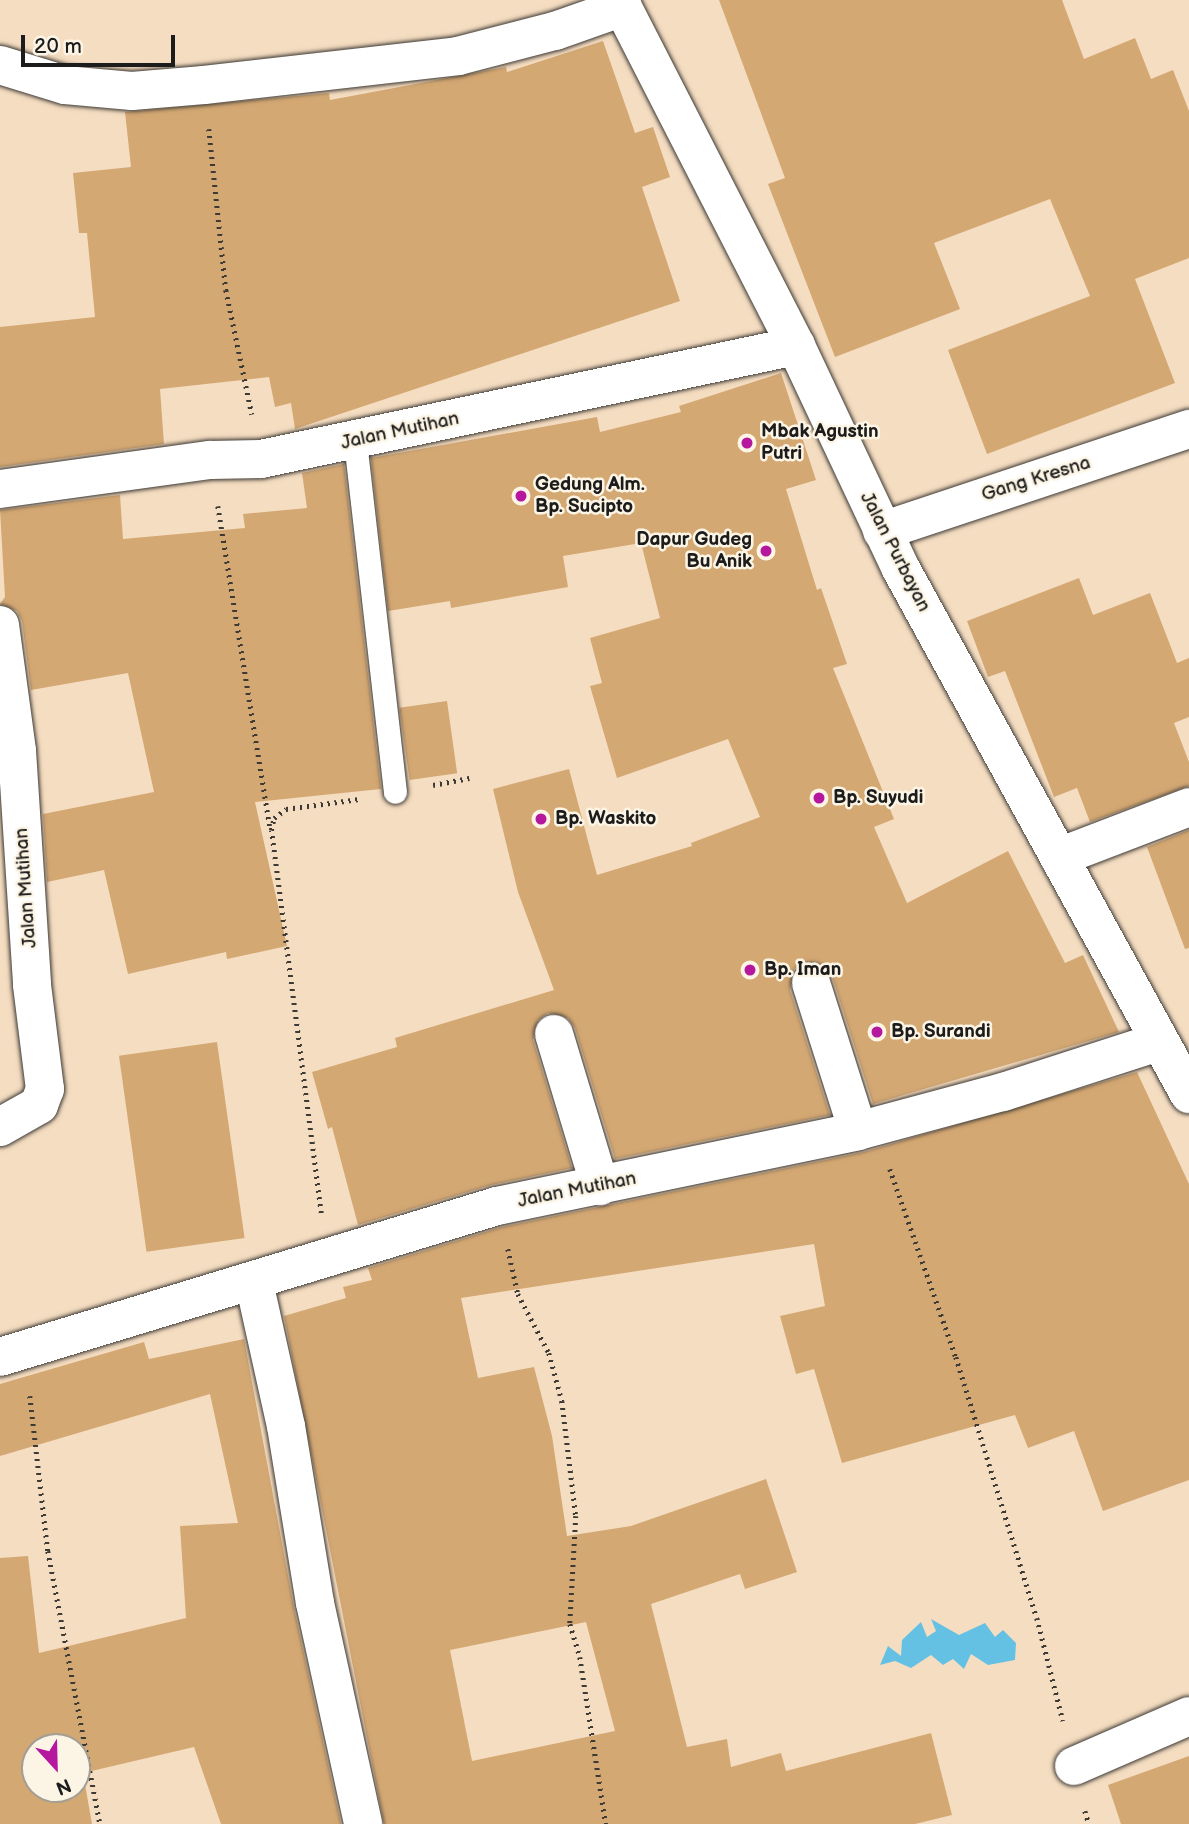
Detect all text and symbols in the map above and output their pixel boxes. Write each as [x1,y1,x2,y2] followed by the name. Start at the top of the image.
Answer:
[24,21,178,65] scale bar
[34,34,82,59] text: 20 m
[339,407,461,455] street label: Jalan Mutihan
[761,421,879,465] place label: Mbak Agustin Putri
[739,435,755,451] marker: Mbak Agustin Putri
[979,452,1093,506] street label: Gang Kresna
[535,474,645,518] place label: Gedung Alm. Bp. Sucipto
[513,488,529,504] marker: Gedung Alm. Bp. Sucipto
[855,488,935,616] street label: Jalan Purbayan
[636,529,752,573] place label: Dapur Gudeg Bu Anik
[758,543,774,559] marker: Dapur Gudeg Bu Anik
[833,787,923,809] place label: Bp. Suyudi
[811,790,827,806] marker: Bp. Suyudi
[555,808,656,830] place label: Bp. Waskito
[533,811,549,827] marker: Bp. Waskito
[10,827,42,949] street label: Jalan Mutihan
[764,959,841,981] place label: Bp. Iman
[742,962,758,978] marker: Bp. Iman
[891,1021,991,1043] place label: Bp. Surandi
[869,1024,885,1040] marker: Bp. Surandi
[516,1167,638,1213] street label: Jalan Mutihan
[21,1733,91,1803] north arrow
[52,1773,74,1799] text: N

